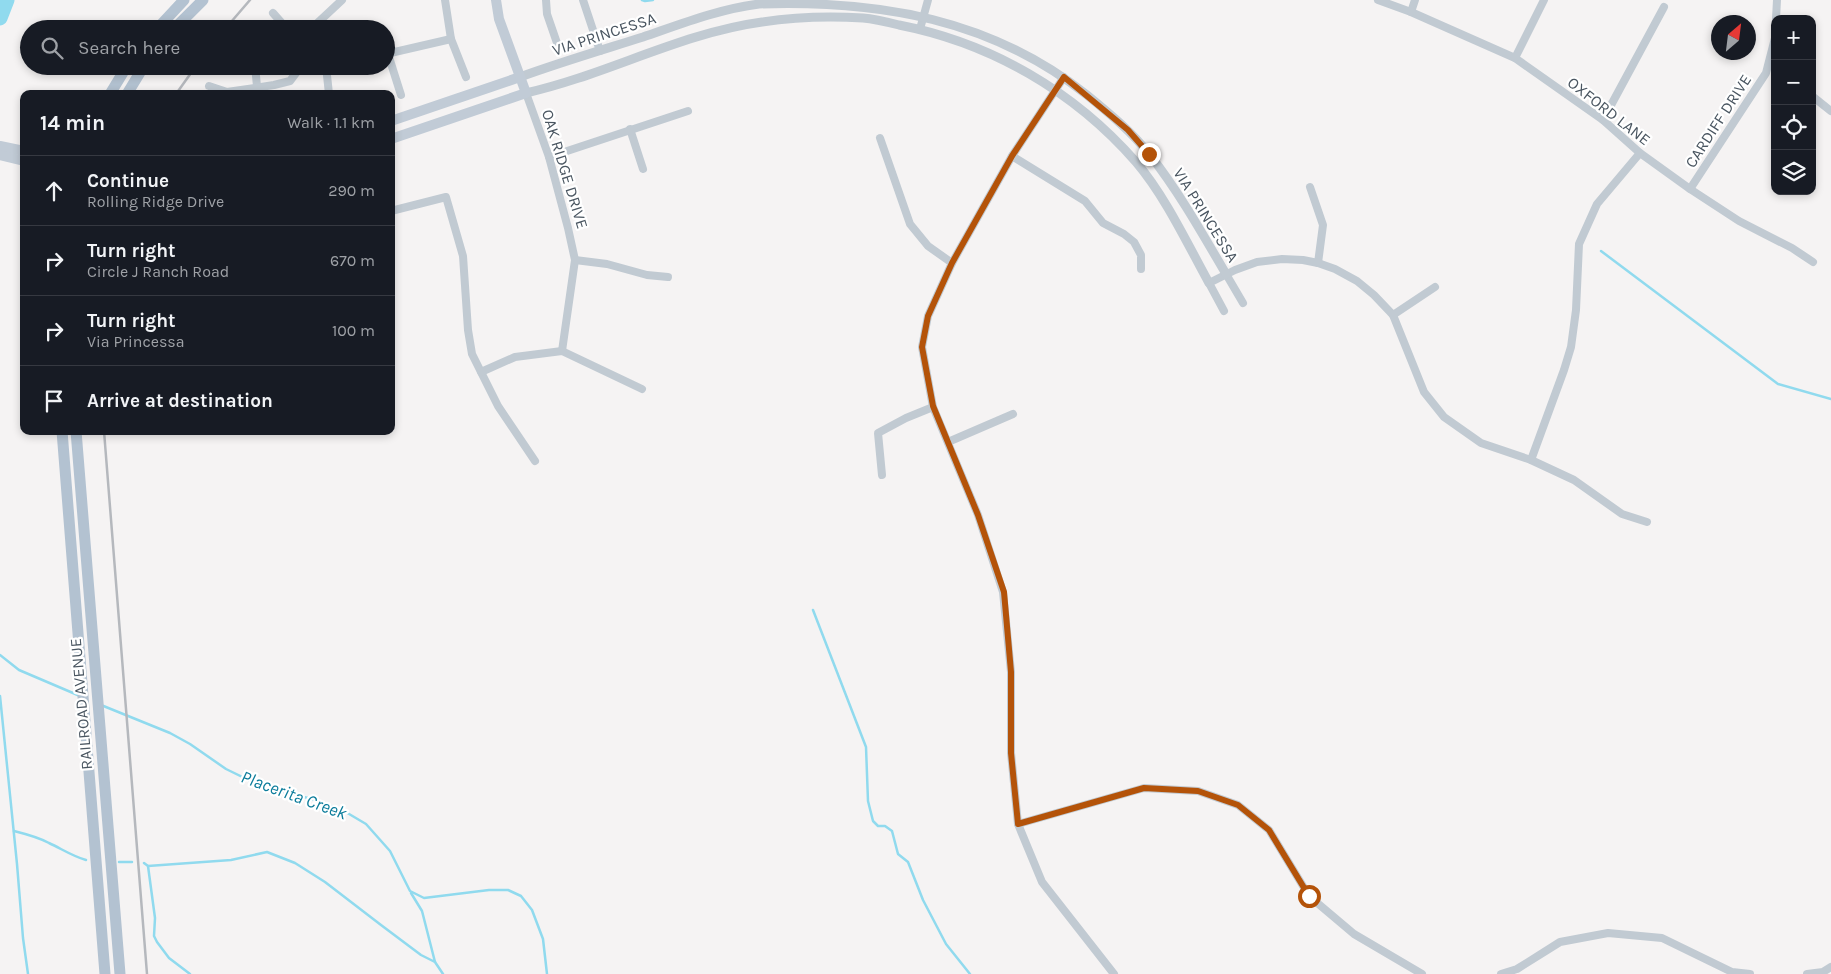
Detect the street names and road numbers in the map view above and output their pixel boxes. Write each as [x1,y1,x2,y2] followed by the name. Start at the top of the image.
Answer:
[550,8,658,60] street label: VIA PRINCESSA
[1681,71,1755,171] street label: CARDIFF DRIVE
[1564,73,1654,149] street label: OXFORD LANE
[538,107,592,231] street label: OAK RIDGE DRIVE
[1169,164,1243,266] street label: VIA PRINCESSA
[66,638,96,770] street label: RAILROAD AVENUE

